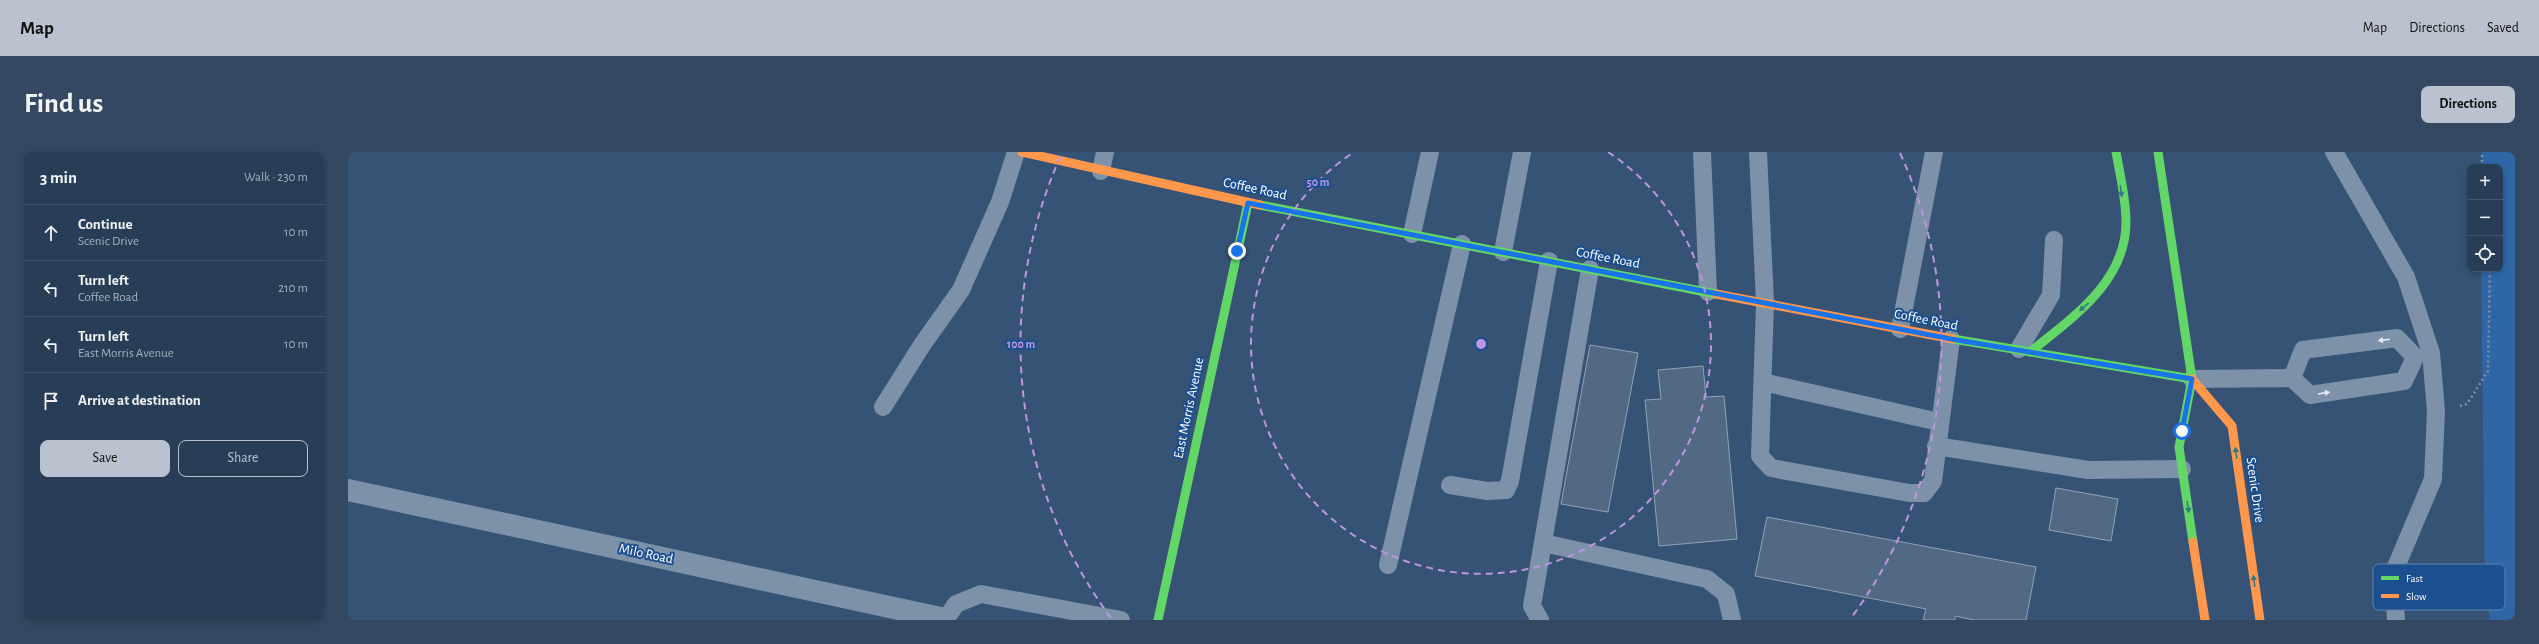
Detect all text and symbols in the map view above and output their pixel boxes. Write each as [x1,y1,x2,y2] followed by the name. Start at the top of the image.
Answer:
[20,19,54,38] text: Map
[2363,21,2387,35] text: Map
[2409,21,2465,35] text: Directions
[2487,21,2519,35] text: Saved
[2421,86,2515,123] button: Directions
[24,90,103,118] text: Find us
[2467,164,2503,272] map controls
[2467,164,2503,200] button: +
[40,169,77,186] text: 3 min
[244,171,308,184] text: Walk · 230 m
[1222,175,1288,203] street label: Coffee Road
[1307,176,1330,188] text: 50 m
[2118,185,2124,197] one-way arrow
[2467,200,2503,236] button: −
[78,217,133,232] text: Continue
[40,222,62,244] icon: ahead
[284,226,308,239] text: 10 m
[78,235,139,248] text: Scenic Drive
[2467,236,2503,272] button: locate
[1228,242,1246,260] route end
[1575,245,1641,271] street label: Coffee Road
[78,273,129,288] text: Turn left
[40,278,62,300] icon: left
[278,282,308,295] text: 210 m
[78,291,138,304] text: Coffee Road
[2078,303,2089,312] one-way arrow
[1893,307,1959,333] street label: Coffee Road
[78,329,129,344] text: Turn left
[40,334,62,356] icon: left
[2378,336,2390,343] one-way arrow
[1474,337,1488,351] centre of rings
[284,338,308,351] text: 10 m
[1007,338,1035,350] text: 100 m
[78,347,174,360] text: East Morris Avenue
[1171,356,1207,460] street label: East Morris Avenue
[40,390,62,412] icon: arrive
[2318,390,2330,396] one-way arrow
[78,393,201,408] text: Arrive at destination
[2173,422,2191,440] route start
[40,440,170,477] button: Save
[178,440,308,477] button: Share
[2233,447,2239,459] one-way arrow
[2244,457,2266,523] street label: Scenic Drive
[2185,501,2191,513] one-way arrow
[618,541,674,567] street label: Milo Road
[2373,564,2505,610] legend
[2406,573,2424,584] text: Fast
[2251,575,2257,587] one-way arrow
[2406,591,2427,602] text: Slow

